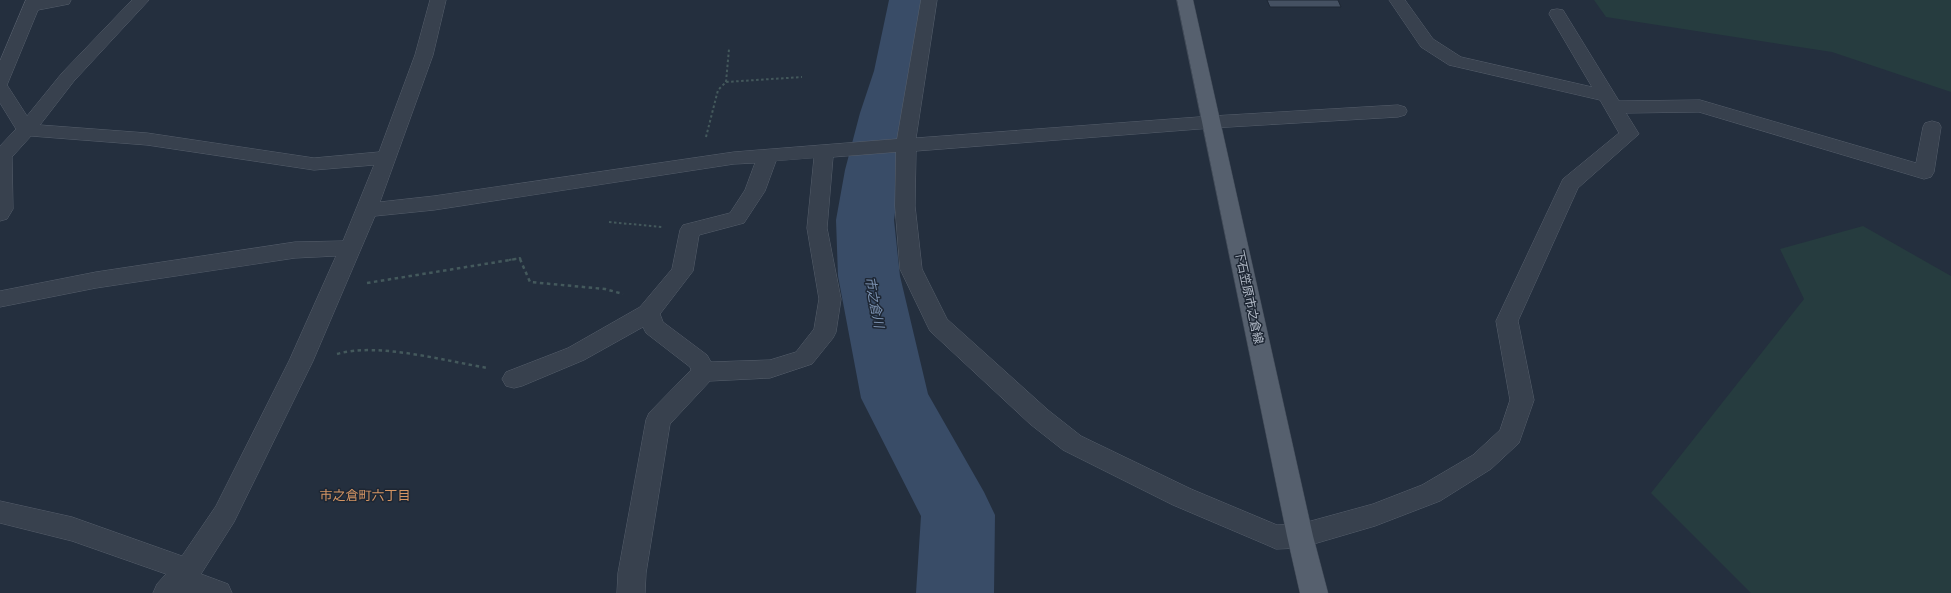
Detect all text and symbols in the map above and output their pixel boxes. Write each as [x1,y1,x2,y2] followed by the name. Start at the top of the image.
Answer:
[1232,248,1267,345] street label: 下石笠原市之倉線
[862,275,888,331] water label: 市之倉川
[319,487,411,503] district label: 市之倉町六丁目

